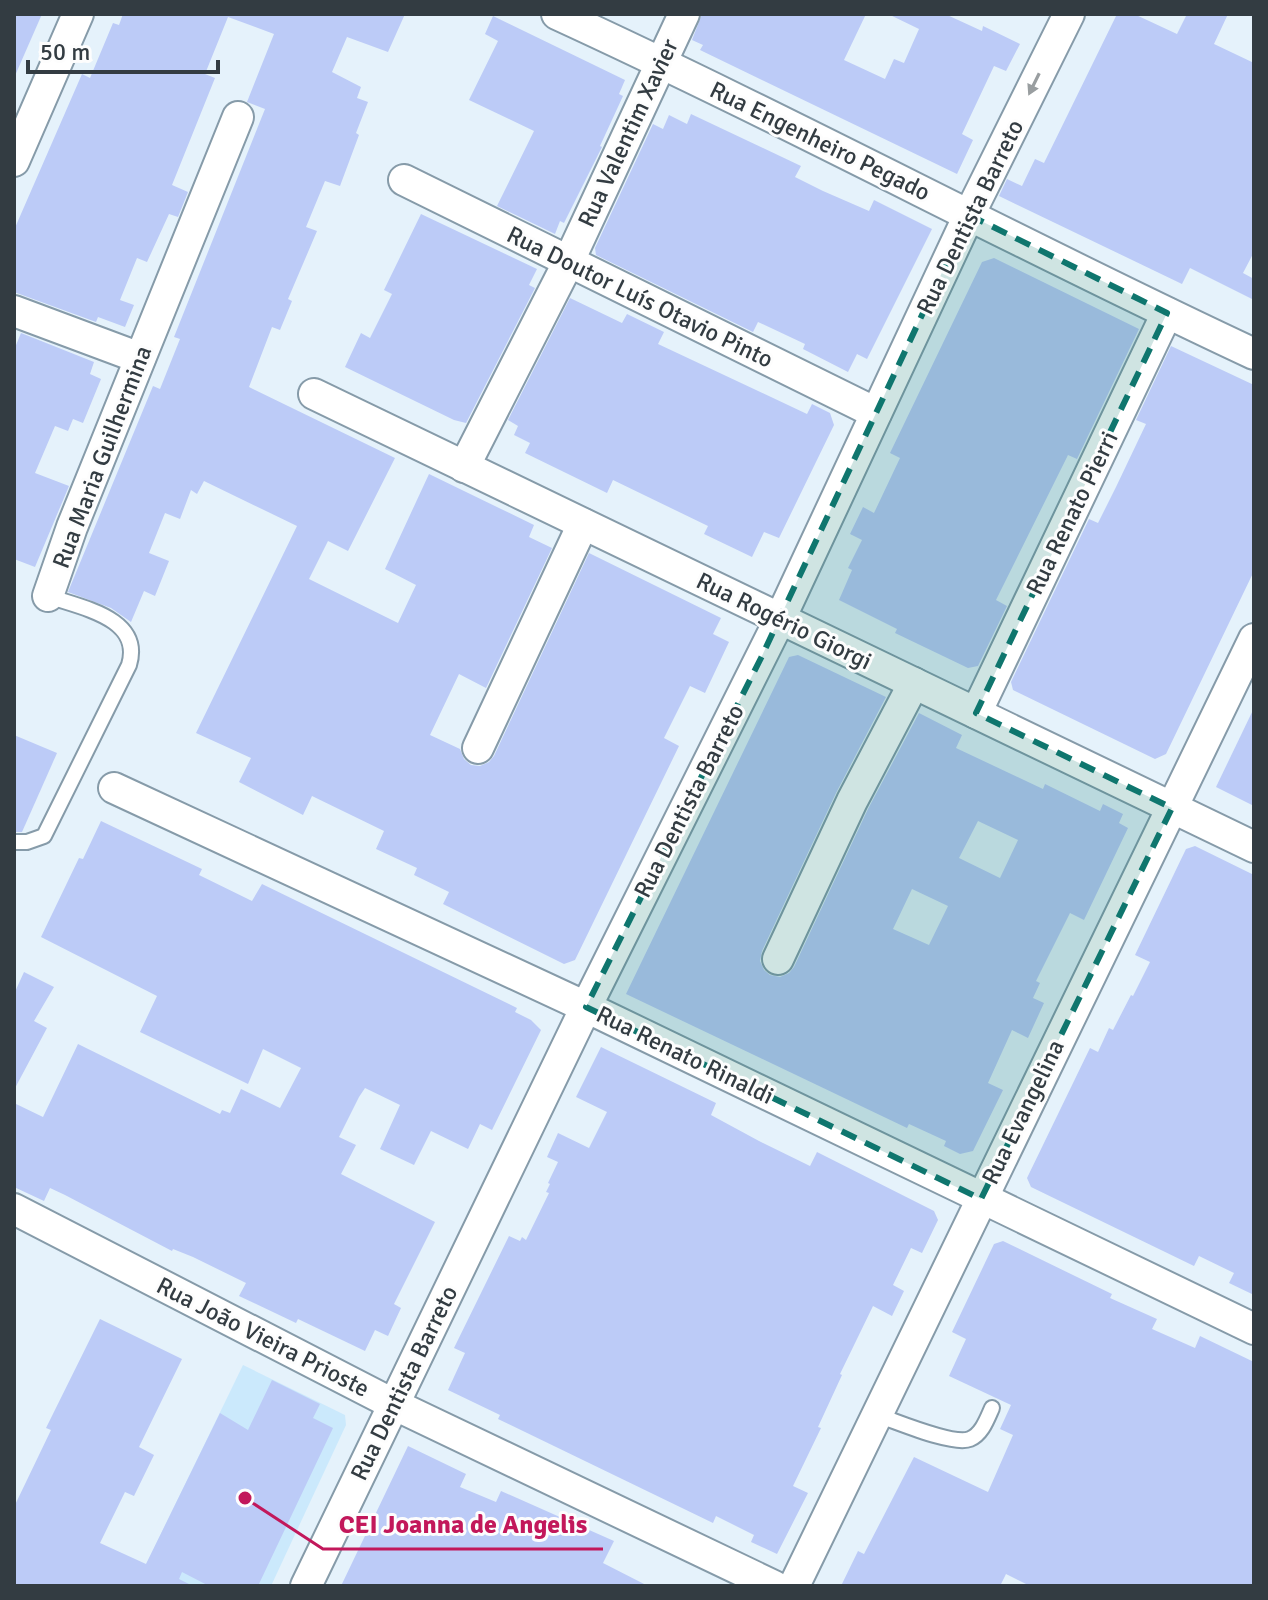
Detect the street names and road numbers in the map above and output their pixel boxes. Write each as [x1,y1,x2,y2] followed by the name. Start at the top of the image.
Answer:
[571,34,685,232] street label: Rua Valentim Xavier
[705,75,935,207] street label: Rua Engenheiro Pegado
[910,115,1030,319] street label: Rua Dentista Barreto
[502,219,778,375] street label: Rua Doutor Luís Otavio Pinto
[46,341,158,573] street label: Rua Maria Guilhermina
[1019,426,1125,600] street label: Rua Renato Pierri
[691,566,877,676] street label: Rua Rogério Giorgi
[627,699,751,903] street label: Rua Dentista Barreto
[591,999,779,1111] street label: Rua Renato Rinaldi
[975,1035,1071,1189] street label: Rua Evangelina
[152,1270,374,1404] street label: Rua João Vieira Prioste
[344,1281,464,1485] street label: Rua Dentista Barreto

